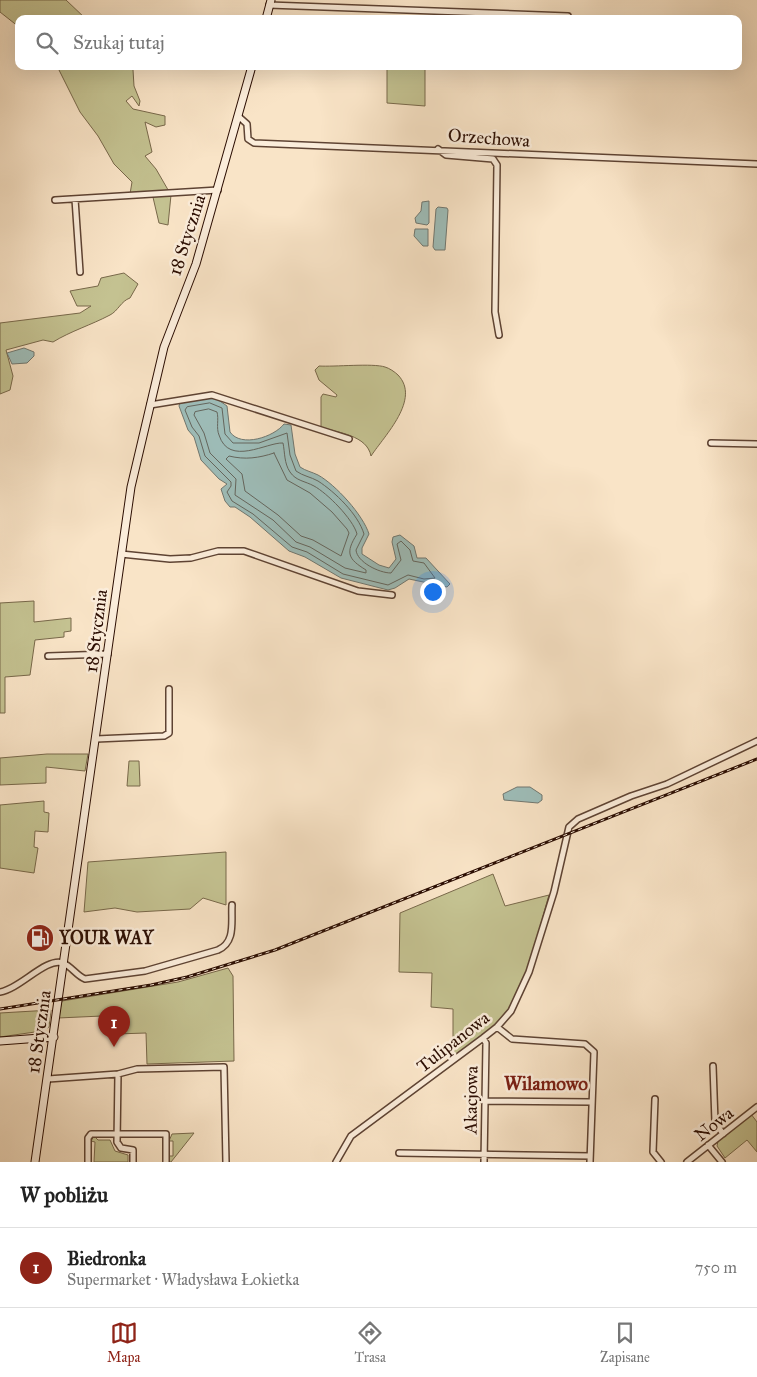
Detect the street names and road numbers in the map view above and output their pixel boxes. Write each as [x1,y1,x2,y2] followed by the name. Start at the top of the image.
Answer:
[447,124,531,152] street label: Orzechowa
[164,191,211,278] street label: 18 Stycznia
[80,588,112,674] street label: 18 Stycznia
[22,989,56,1075] street label: 18 Stycznia
[412,1007,494,1077] street label: Tulipanowa
[459,1065,483,1135] street label: Akacjowa
[690,1102,738,1146] street label: Nowa

